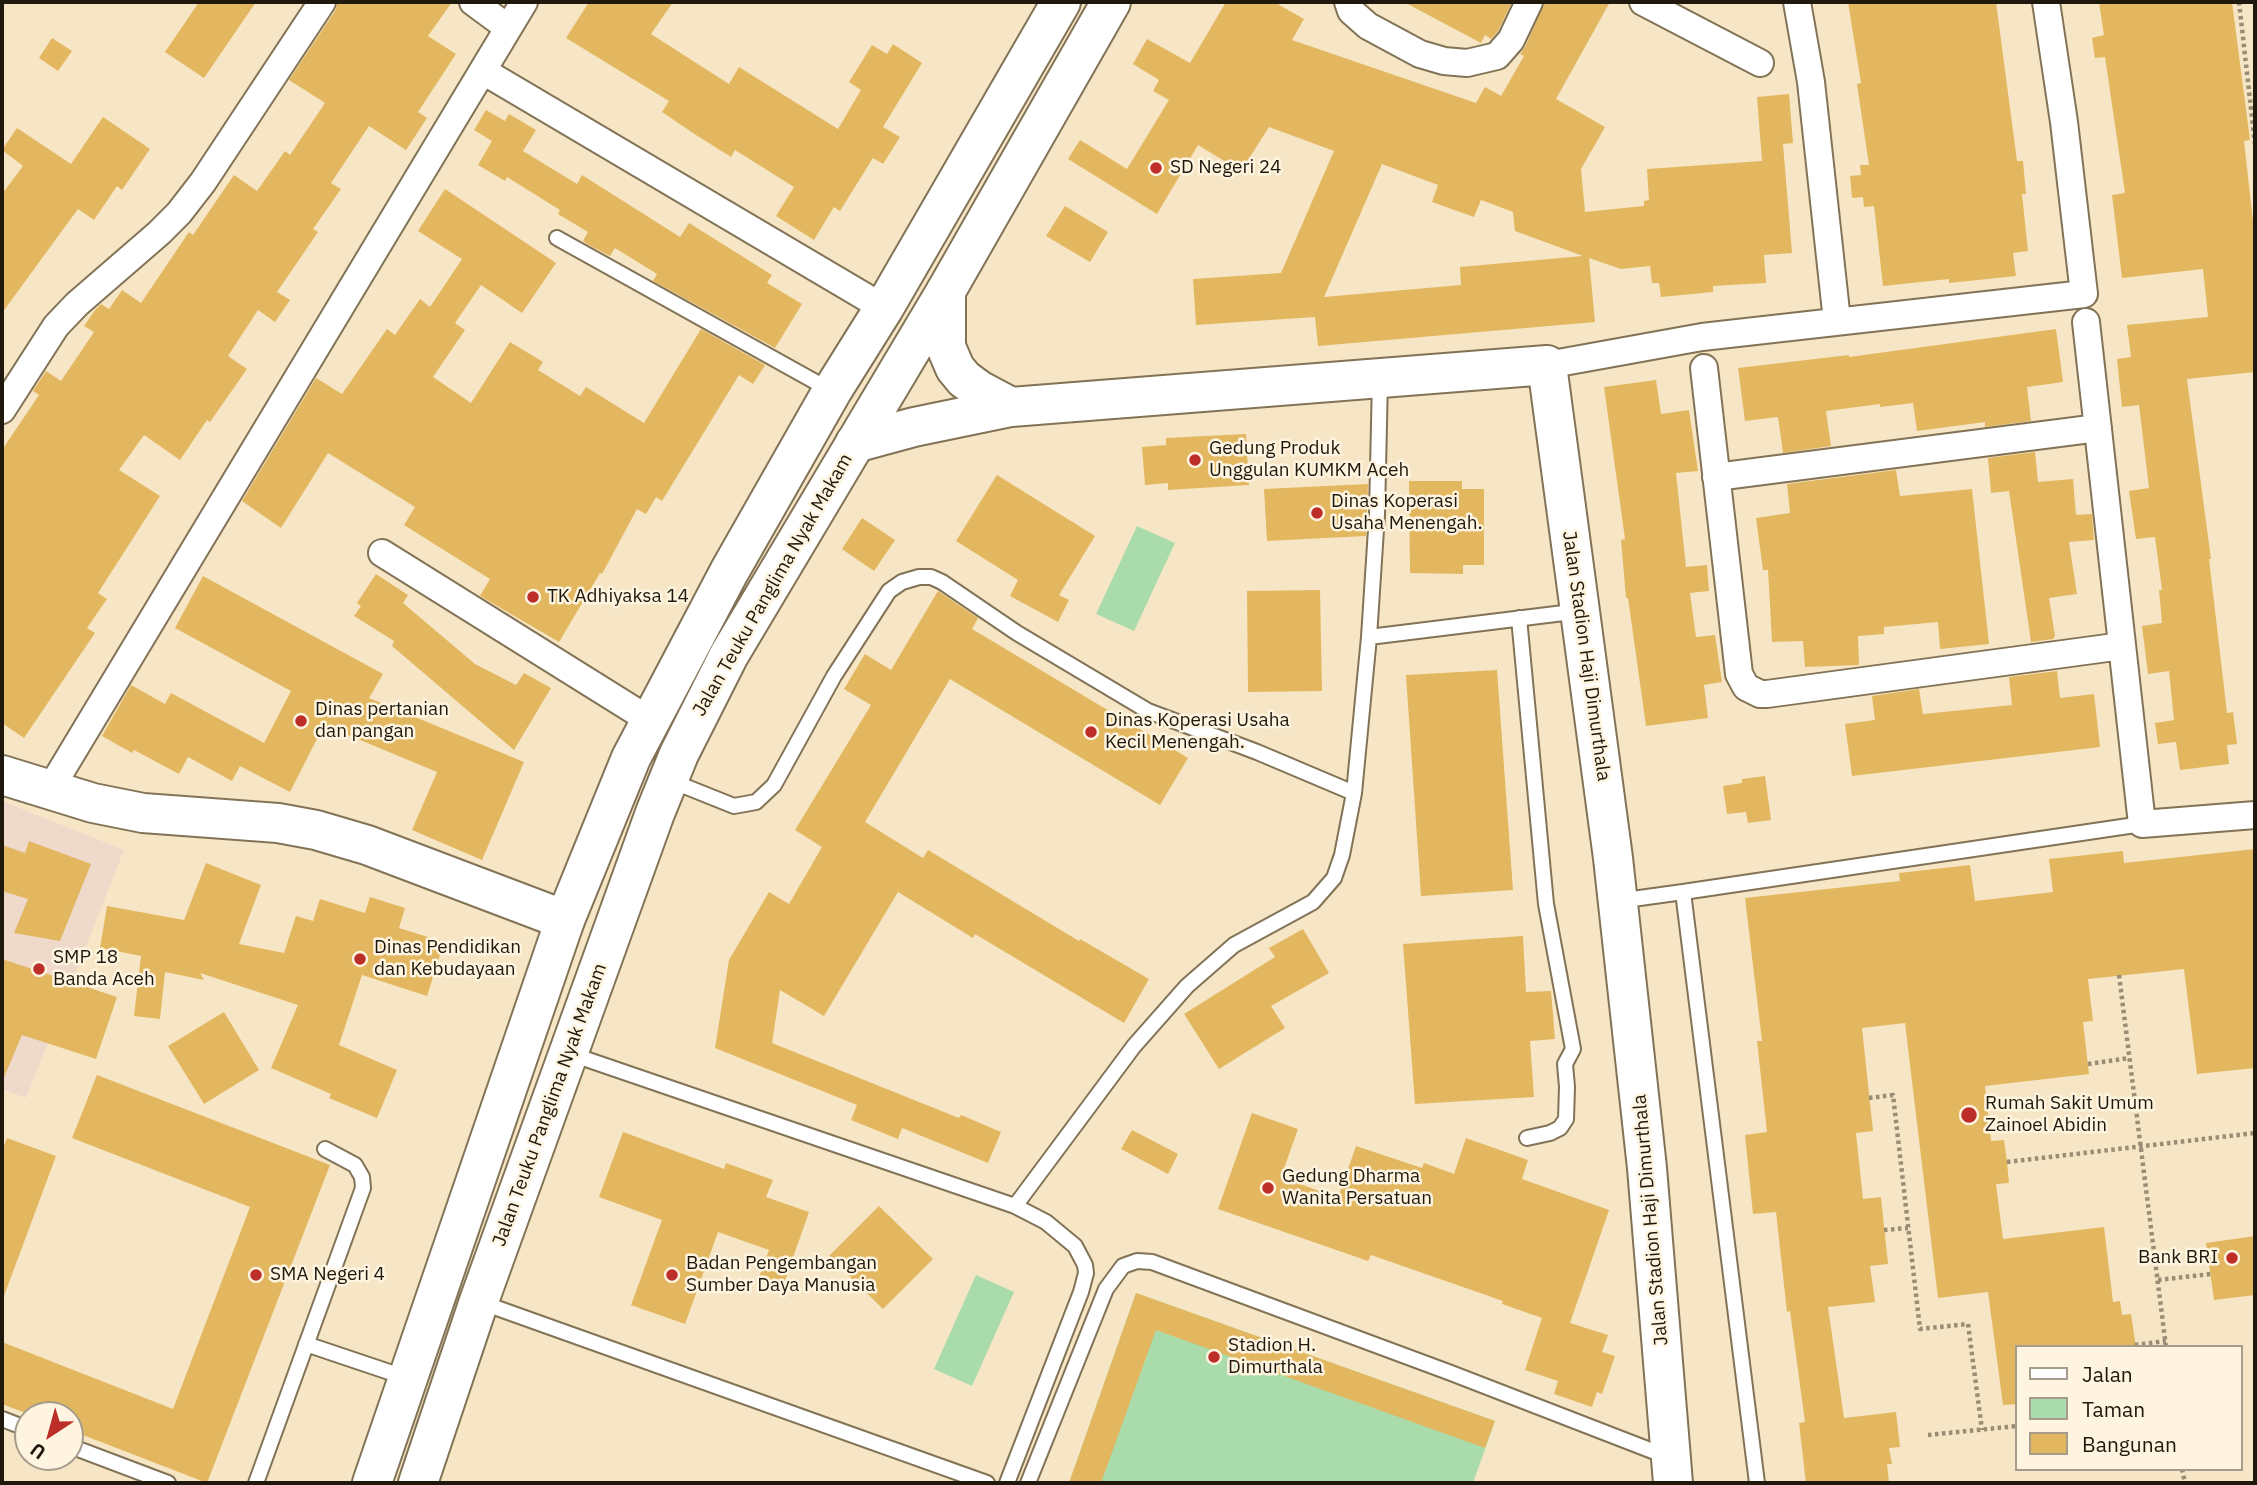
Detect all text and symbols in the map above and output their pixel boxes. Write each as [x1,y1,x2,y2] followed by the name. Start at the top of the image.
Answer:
[1170,157,1281,179] place label: SD Negeri 24
[1148,160,1164,176] marker: SD Negeri 24
[1209,438,1409,482] place label: Gedung Produk Unggulan KUMKM Aceh
[688,450,858,720] street label: Jalan Teuku Panglima Nyak Makam
[1187,452,1203,468] marker: Gedung Produk Unggulan KUMKM Aceh
[1331,491,1483,535] place label: Dinas Koperasi Usaha Menengah.
[1309,505,1325,521] marker: Dinas Koperasi Usaha Menengah.
[1557,529,1615,783] street label: Jalan Stadion Haji Dimurthala
[547,586,689,608] place label: TK Adhiyaksa 14
[525,589,541,605] marker: TK Adhiyaksa 14
[315,699,449,743] place label: Dinas pertanian dan pangan
[1105,710,1290,754] place label: Dinas Koperasi Usaha Kecil Menengah.
[293,713,309,729] marker: Dinas pertanian dan pangan
[1083,724,1099,740] marker: Dinas Koperasi Usaha Kecil Menengah.
[374,937,521,981] place label: Dinas Pendidikan dan Kebudayaan
[53,947,155,991] place label: SMP 18 Banda Aceh
[352,951,368,967] marker: Dinas Pendidikan dan Kebudayaan
[488,960,612,1250] street label: Jalan Teuku Panglima Nyak Makam
[31,961,47,977] marker: SMP 18 Banda Aceh
[1629,1093,1673,1347] street label: Jalan Stadion Haji Dimurthala
[1985,1093,2154,1137] place label: Rumah Sakit Umum Zainoel Abidin
[1959,1105,1979,1125] marker: Rumah Sakit Umum Zainoel Abidin
[1282,1166,1432,1210] place label: Gedung Dharma Wanita Persatuan
[1260,1180,1276,1196] marker: Gedung Dharma Wanita Persatuan
[2138,1247,2218,1269] place label: Bank BRI
[2224,1250,2240,1266] marker: Bank BRI
[686,1253,877,1297] place label: Badan Pengembangan Sumber Daya Manusia
[270,1264,385,1286] place label: SMA Negeri 4
[248,1267,264,1283] marker: SMA Negeri 4
[664,1267,680,1283] marker: Badan Pengembangan Sumber Daya Manusia
[1228,1335,1323,1379] place label: Stadion H. Dimurthala
[2016,1345,2243,1471] legend
[1206,1349,1222,1365] marker: Stadion H. Dimurthala
[2082,1360,2133,1388] text: Jalan
[2082,1395,2145,1423] text: Taman
[14,1401,84,1471] north arrow
[2082,1430,2177,1458] text: Bangunan
[25,1438,50,1465] text: U

